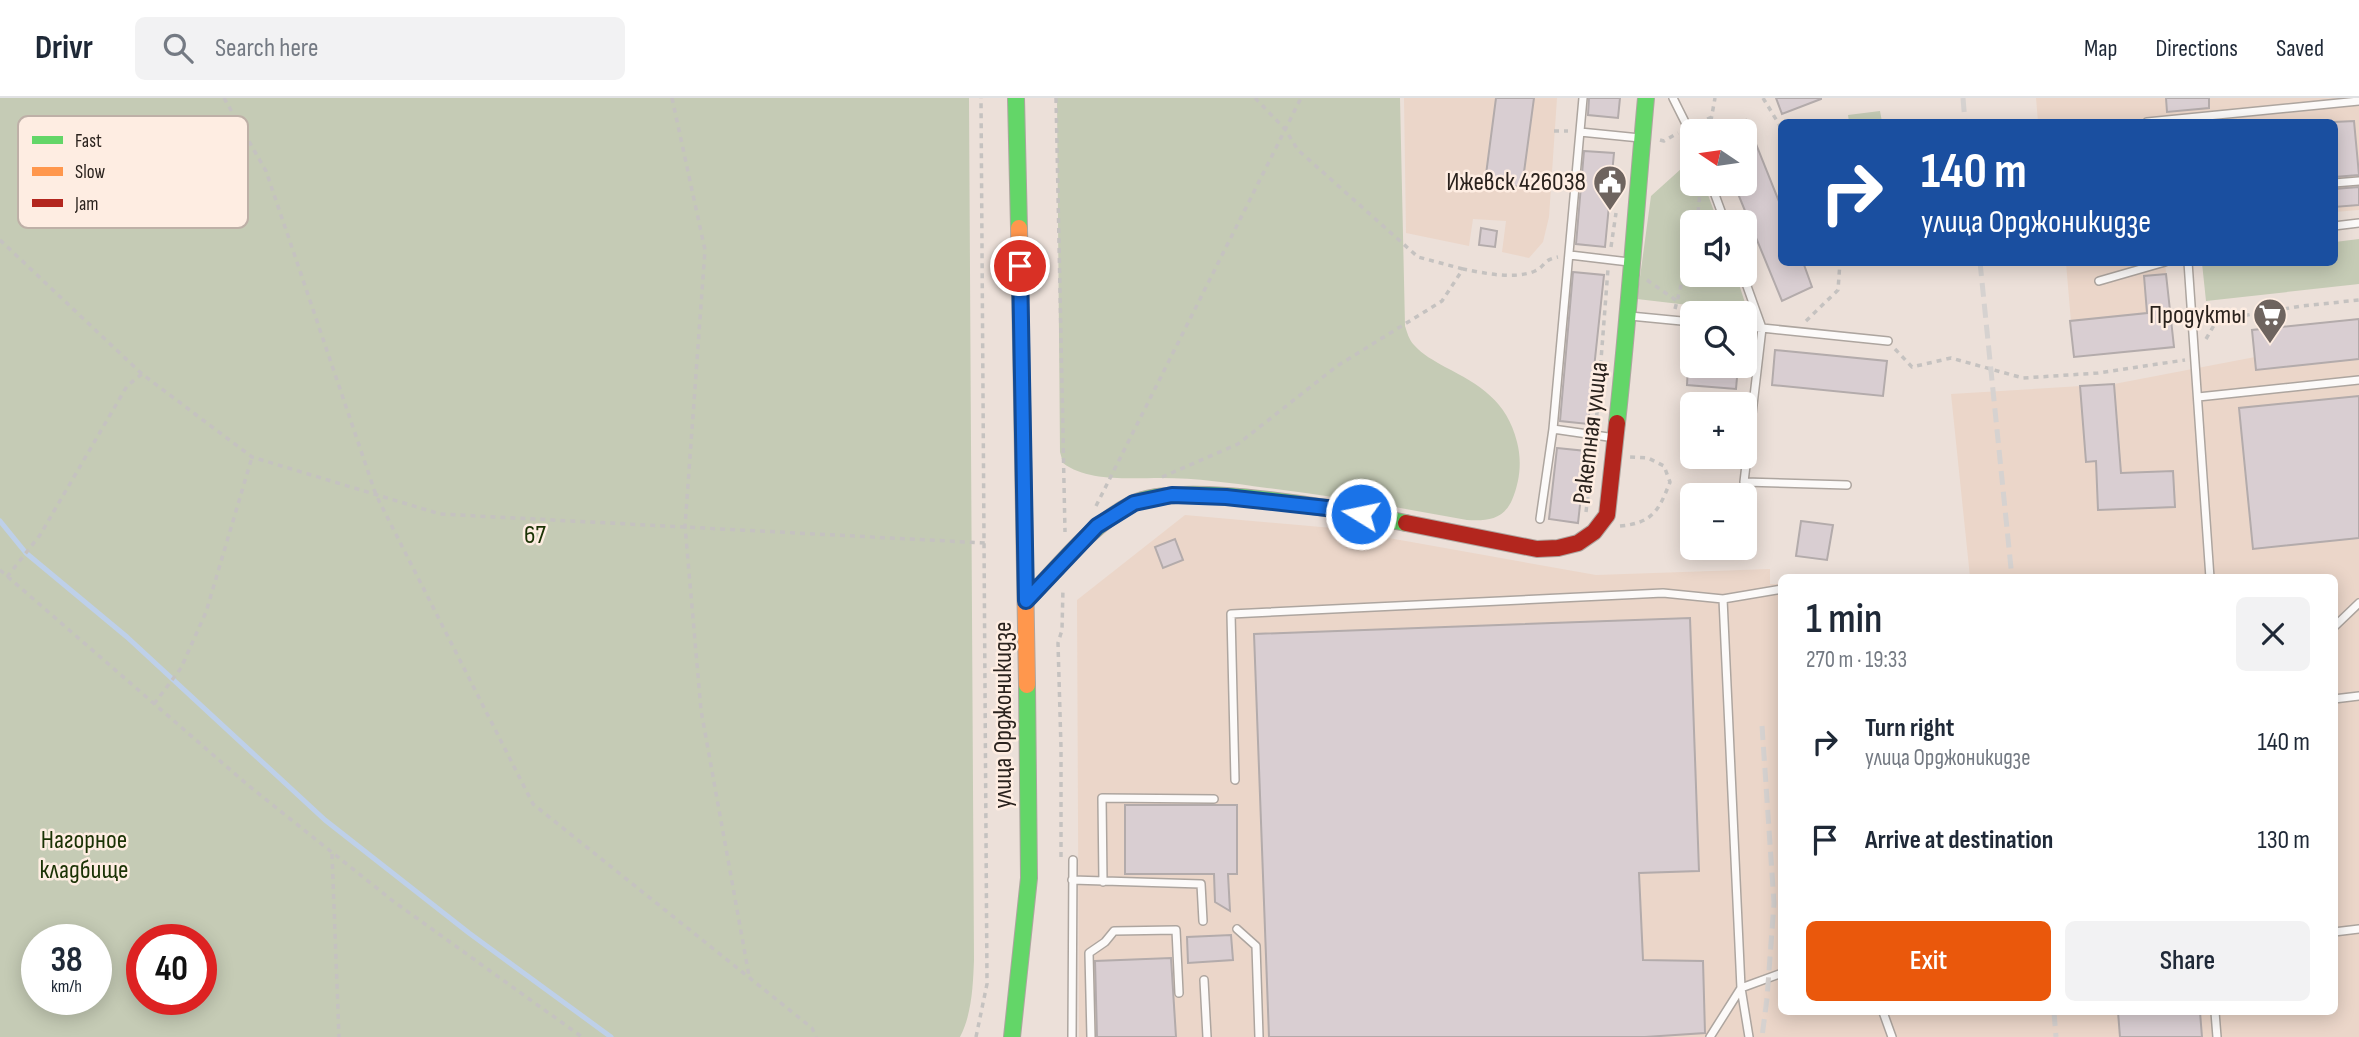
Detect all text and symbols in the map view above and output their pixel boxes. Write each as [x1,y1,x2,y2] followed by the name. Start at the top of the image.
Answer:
[135,17,625,80] search box
[35,28,93,68] text: Drivr
[159,29,197,67] icon: search
[215,33,318,64] text: Search here
[2084,34,2117,63] text: Map
[2155,34,2238,63] text: Directions
[2276,34,2324,63] text: Saved
[18,116,248,228] legend
[1680,119,1757,196] north arrow
[1680,119,1757,560] map controls
[75,130,102,153] text: Fast
[1921,143,2027,202] text: 140 m
[1806,147,1897,238] icon: right
[75,161,105,184] text: Slow
[1591,163,1629,212] public building icon: Ижевск 426038
[1446,167,1586,198] place label: Ижевск 426038
[74,193,98,216] text: Jam
[1921,203,2151,242] text: улица Орджоникидзе
[1680,210,1757,287] button: sound
[990,236,1050,296] pin
[1001,247,1039,285] icon: arrive
[2251,296,2289,345] supermarket icon: Продукты
[2149,300,2246,331] place label: Продукты
[1680,301,1757,378] button: search
[1567,360,1615,506] street label: Ракетная улица
[1680,392,1757,469] button: +
[1324,477,1398,551] position arrow
[1680,483,1757,560] button: −
[524,520,546,551] park label: 67
[1806,594,1882,645] text: 1 min
[2236,597,2310,671] button: close
[988,622,1019,808] street label: улица Орджоникидзе
[1806,646,1907,674] text: 270 m · 19:33
[1865,713,1954,744] text: Turn right
[1806,723,1844,761] icon: right
[2258,727,2310,758] text: 140 m
[1865,744,2030,772] text: улица Орджоникидзе
[1806,821,1844,859] icon: arrive
[39,825,129,886] park label: Нагорное кладбище
[1865,825,2053,856] text: Arrive at destination
[2258,825,2310,856] text: 130 m
[1806,921,2051,1001] button: Exit
[2065,921,2310,1001] button: Share
[126,924,217,1015] speed limit sign: 40
[50,939,83,982] text: 38
[51,976,82,997] text: km/h

